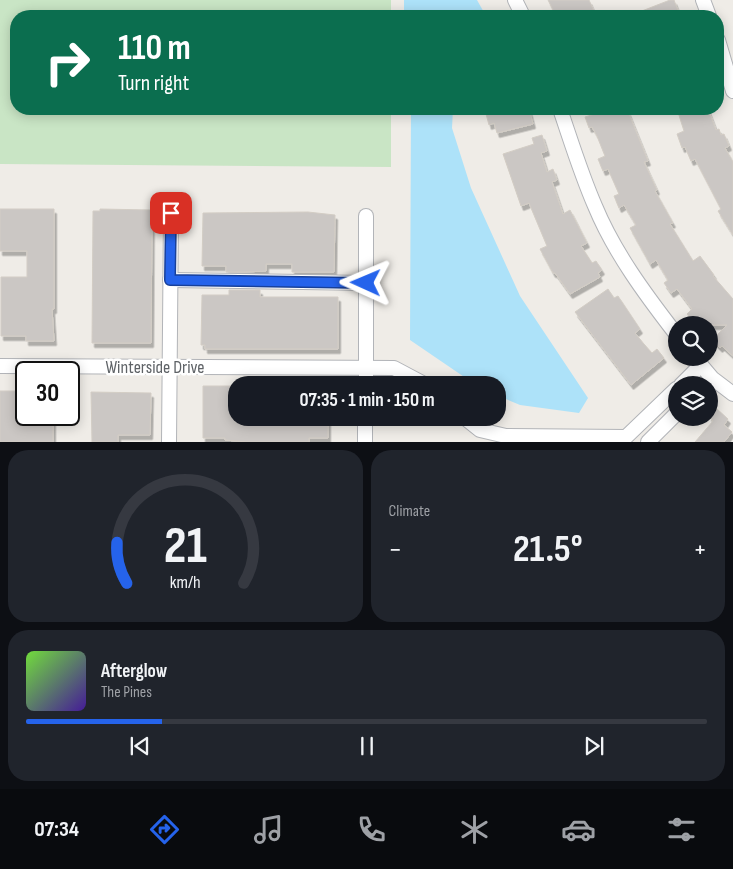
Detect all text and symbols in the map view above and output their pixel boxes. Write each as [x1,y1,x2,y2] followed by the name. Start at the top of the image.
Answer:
[118,27,191,70] text: 110 m
[35,30,100,95] icon: right
[118,70,189,97] text: Turn right
[150,192,192,234] pin
[157,199,185,227] icon: arrive
[339,256,391,308] position arrow
[668,316,718,426] map controls
[668,316,718,366] button: search
[105,357,205,378] street label: Winterside Drive
[15,361,80,426] speed limit sign: 30
[668,376,718,426] button: layers
[299,389,435,412] text: 07:35 · 1 min · 150 m
[389,502,430,521] text: Climate
[164,515,207,578] text: 21
[513,527,583,572] text: 21.5°
[389,533,402,566] text: −
[693,533,707,566] text: +
[170,572,201,593] text: km/h
[101,660,167,683] text: Afterglow
[101,683,152,702] text: The Pines
[126,732,154,760] icon: previous
[353,732,381,760] icon: pause
[580,732,608,760] icon: next
[147,812,182,847] icon: directions
[251,812,286,847] icon: music
[354,812,389,847] icon: phone
[457,812,492,847] icon: climate
[561,812,596,847] icon: car
[664,812,699,847] icon: filters
[34,816,79,843] text: 07:34

